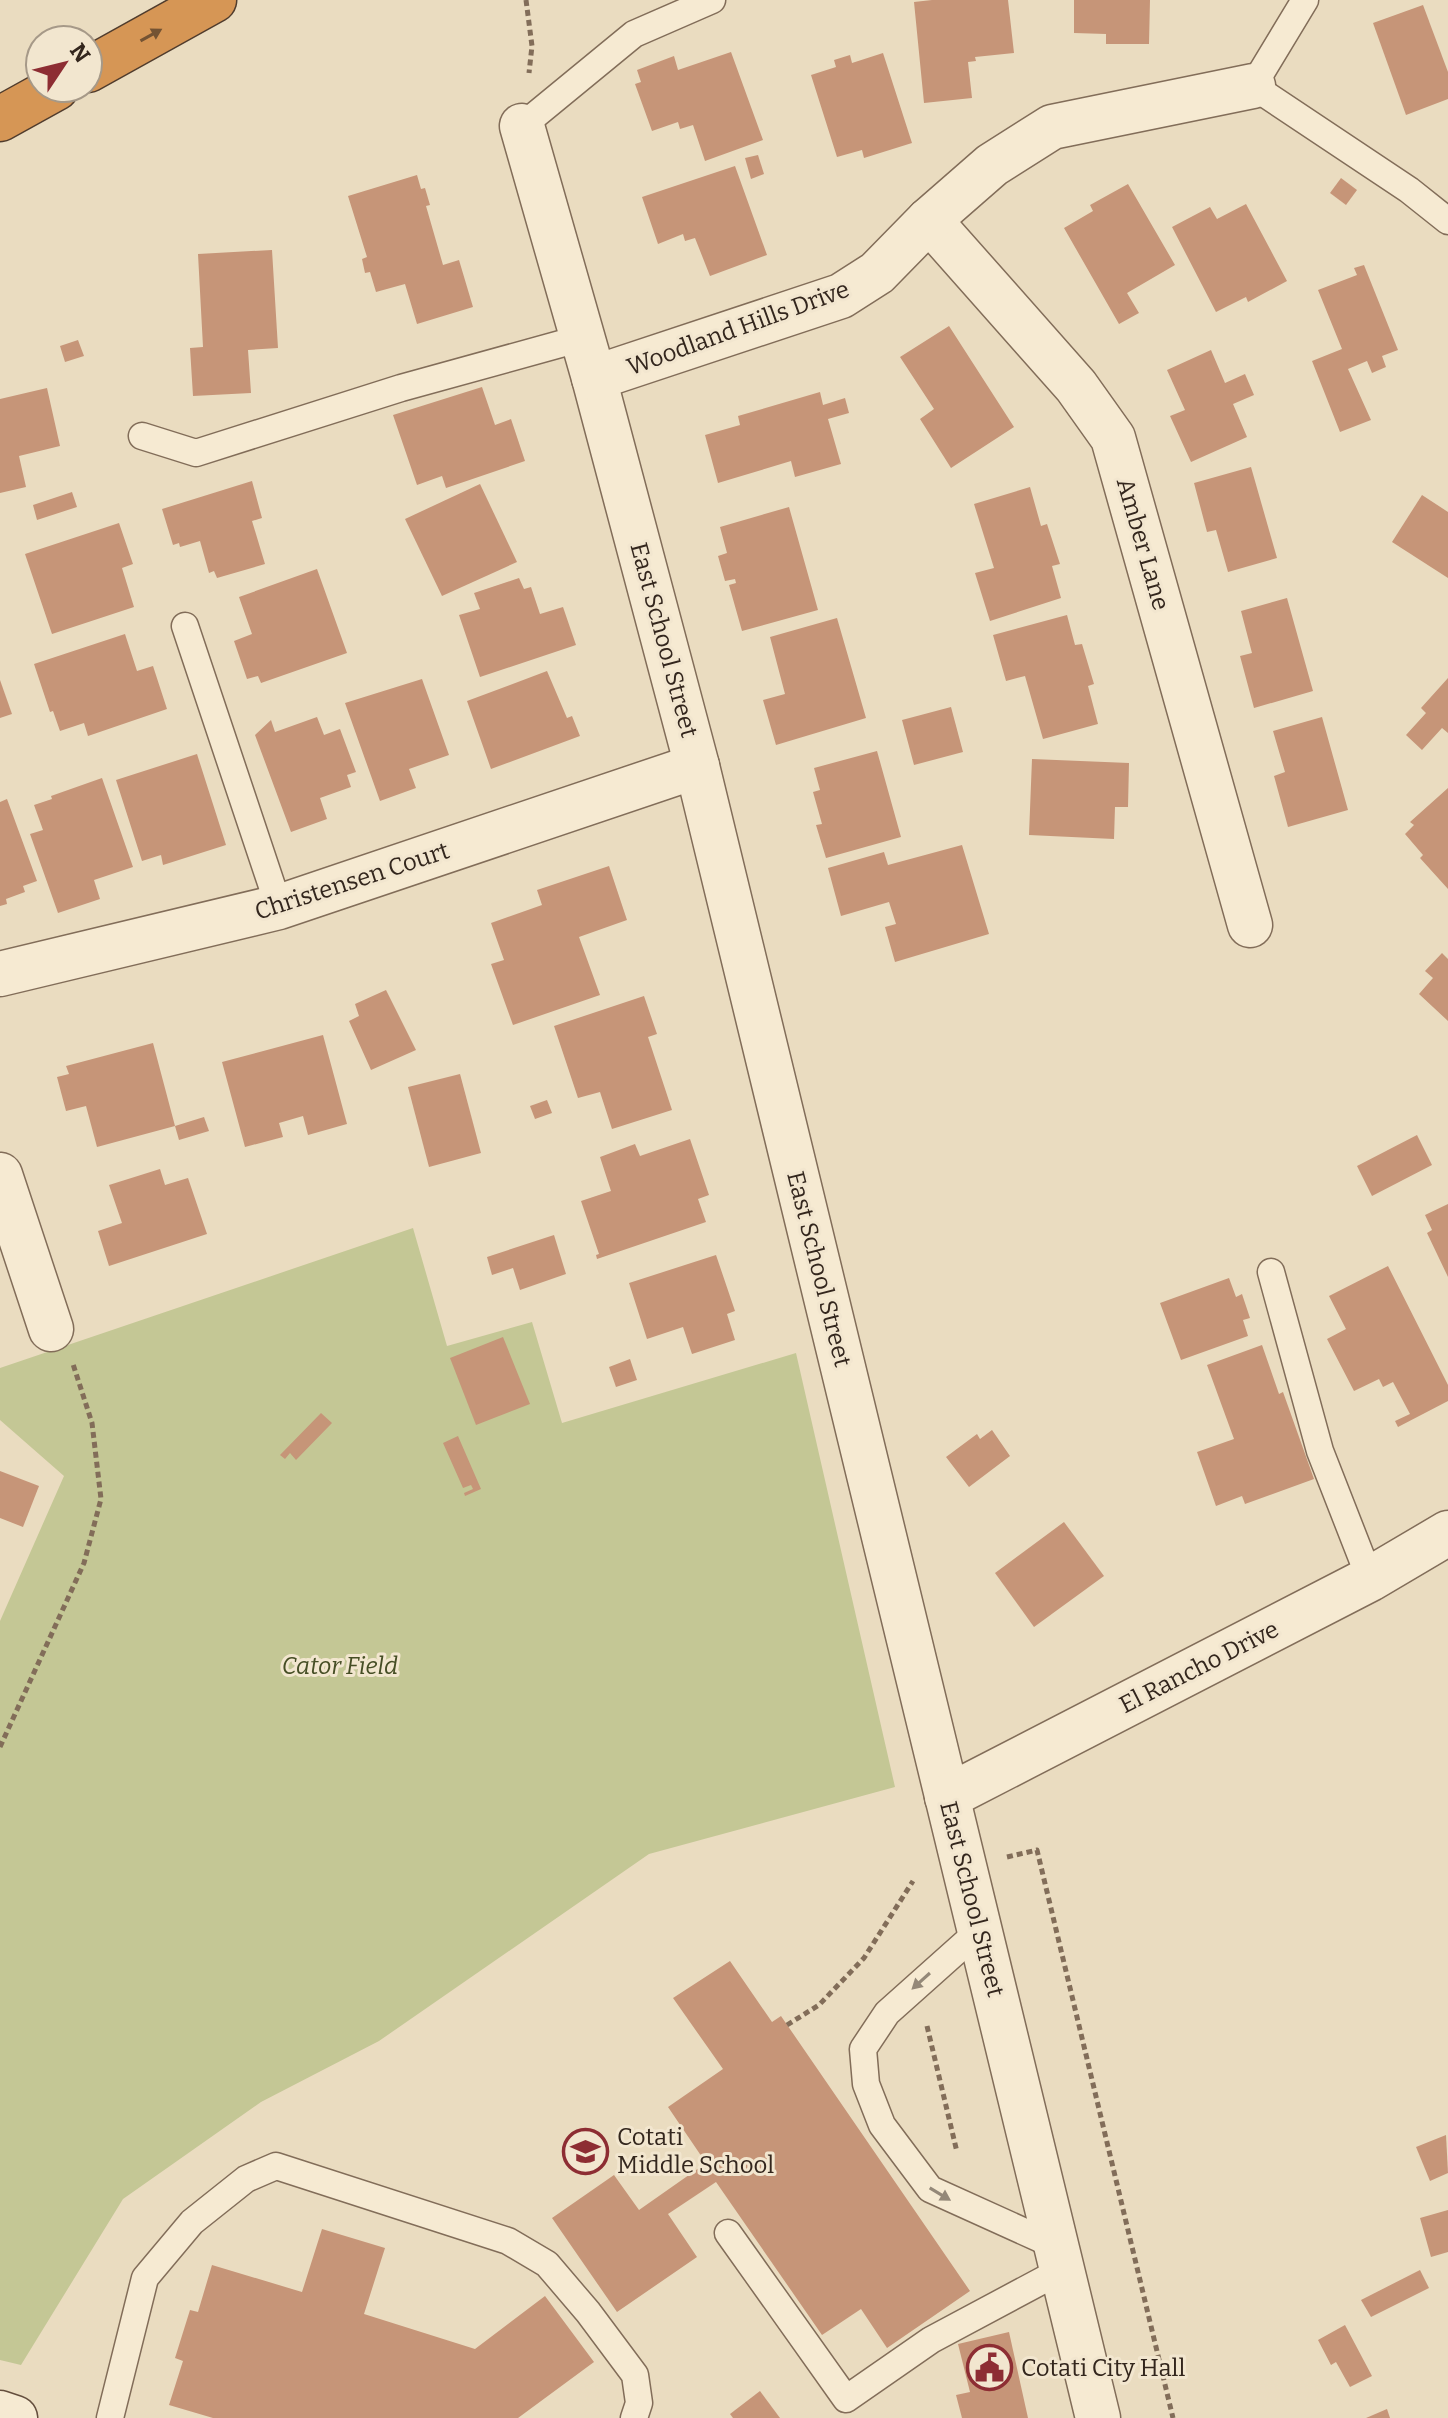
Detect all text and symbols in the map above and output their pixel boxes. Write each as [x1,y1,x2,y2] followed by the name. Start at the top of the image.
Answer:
[24,24,104,104] north arrow
[140,28,162,42] one-way arrow
[64,38,96,68] text: N
[623,275,853,381] street label: Woodland Hills Drive
[1111,475,1175,613] street label: Amber Lane
[625,540,704,741] street label: East School Street
[251,836,453,926] street label: Christensen Court
[781,1168,857,1370] street label: East School Street
[1115,1615,1283,1719] street label: El Rancho Drive
[282,1652,398,1680] park label: Cator Field
[934,1798,1010,2000] street label: East School Street
[911,1971,930,1989] one-way arrow
[617,2123,774,2179] place label: Cotati Middle School
[562,2127,610,2175] school or university icon: Cotati Middle School
[929,2187,951,2201] one-way arrow
[966,2344,1014,2392] public building icon: Cotati City Hall
[1021,2354,1185,2382] place label: Cotati City Hall

